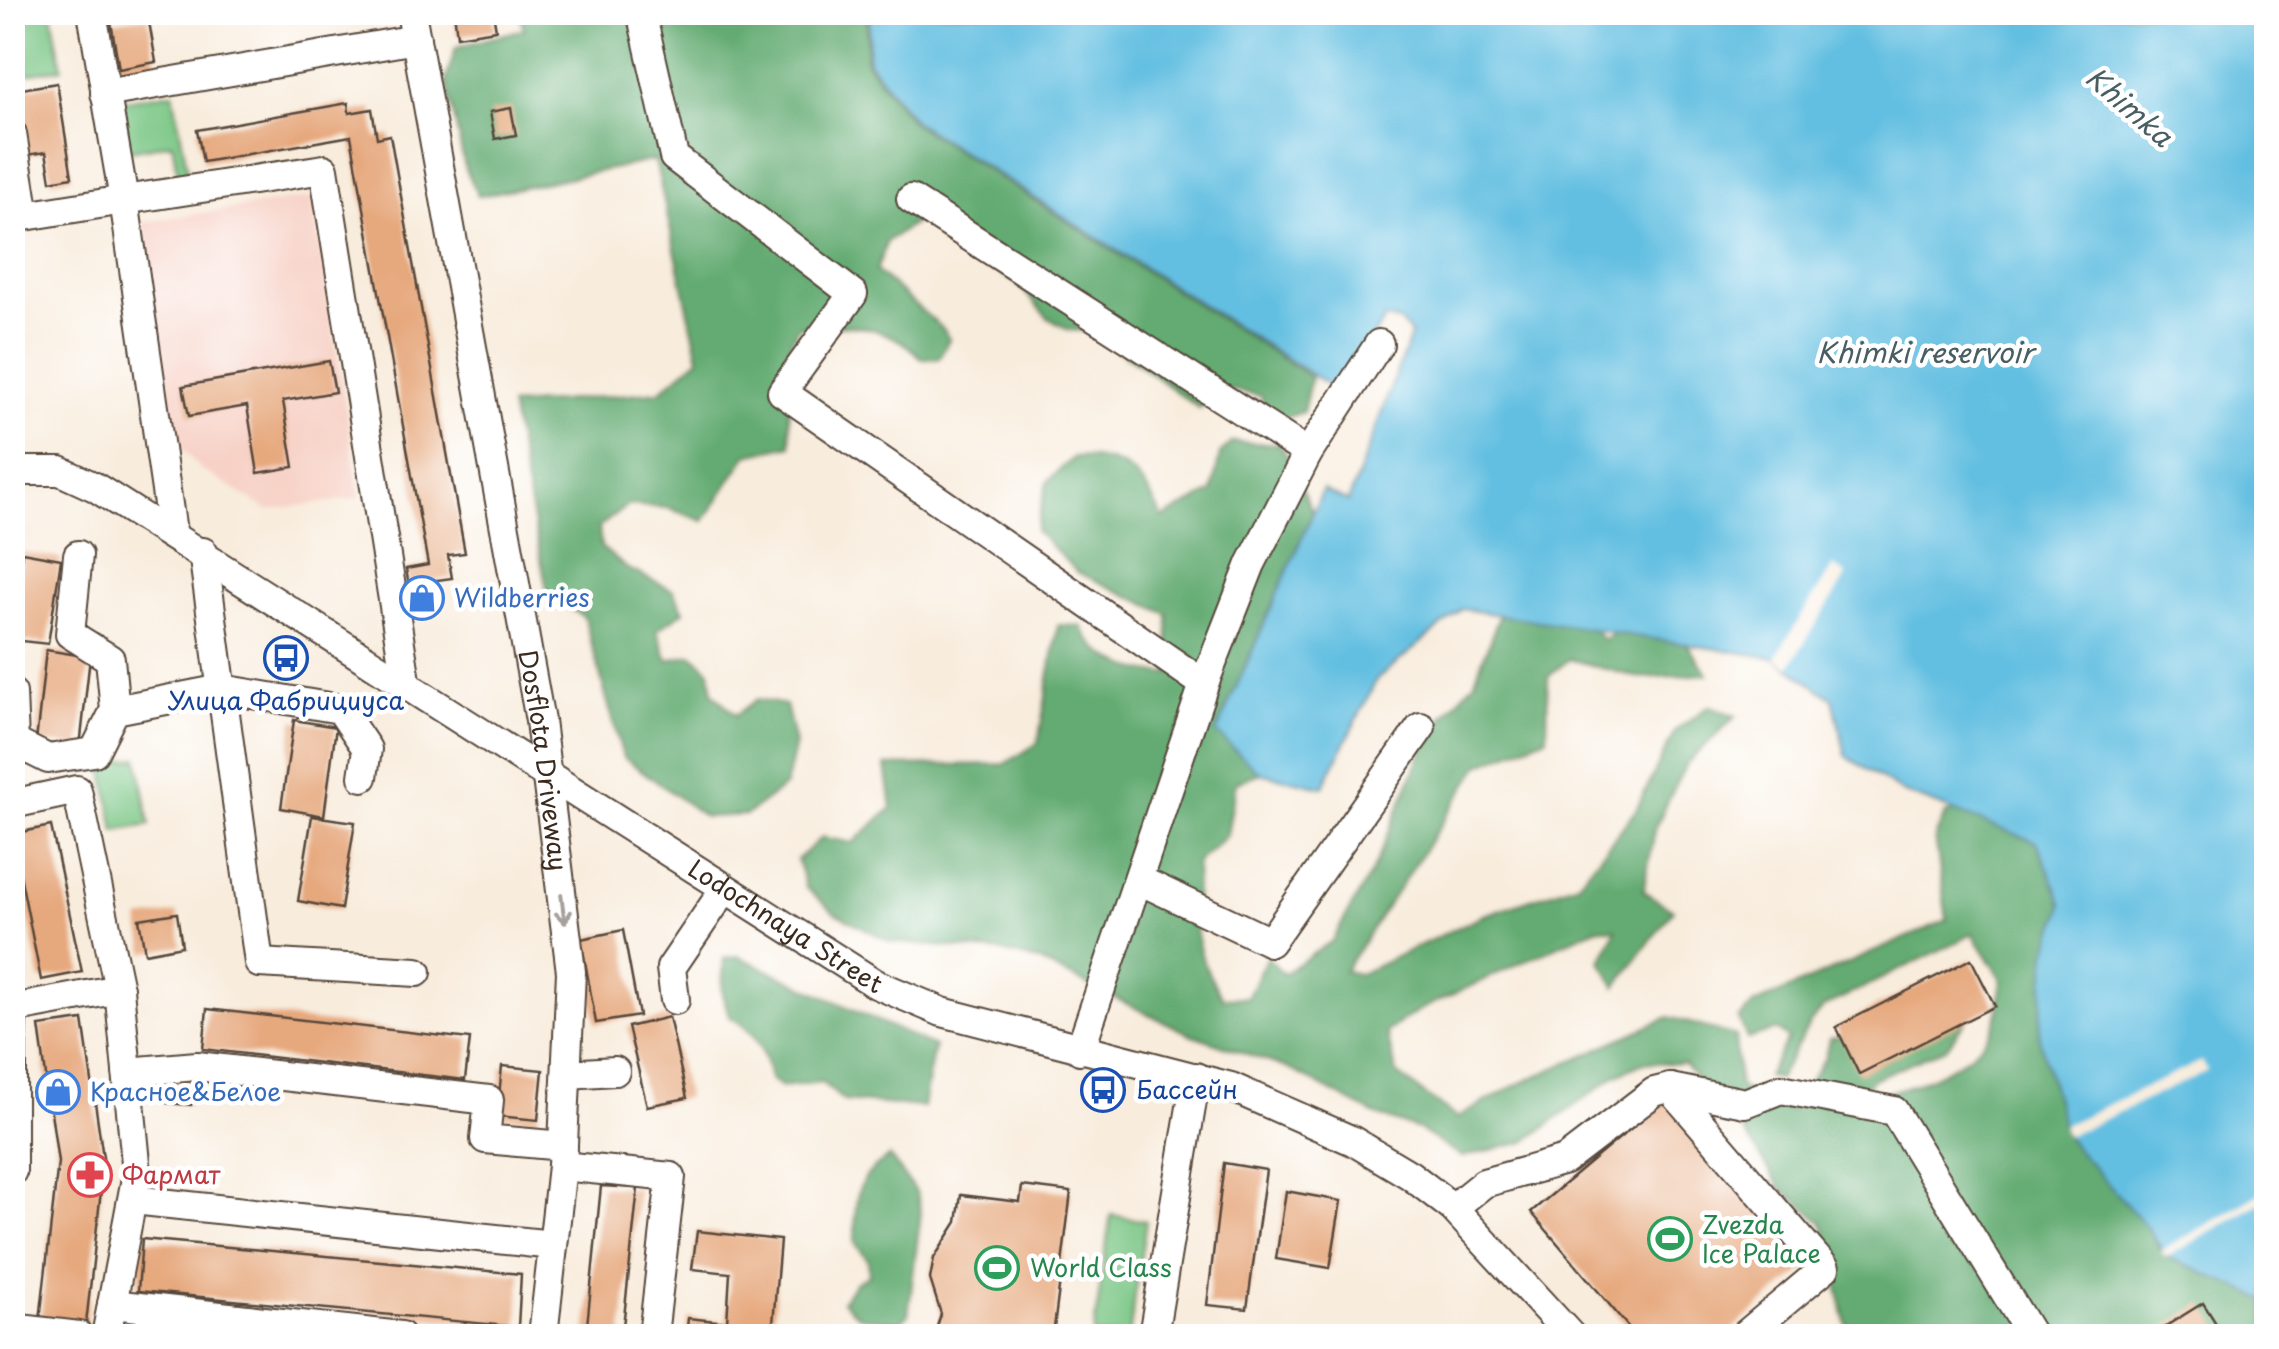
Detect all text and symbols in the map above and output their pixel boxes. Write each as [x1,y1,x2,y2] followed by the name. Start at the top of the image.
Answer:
[2077,56,2184,156] water label: Khimka
[1817,330,2038,373] water label: Khimki reservoir
[399,575,445,621] shop icon: Wildberries
[454,578,590,616] place label: Wildberries
[263,635,309,681] bus stop icon: Улица Фабрициуса
[509,647,578,873] street label: Dosflota Driveway
[168,681,405,719] place label: Улица Фабрициуса
[681,849,889,1003] street label: Lodochnaya Street
[555,893,573,925] one-way arrow
[1080,1067,1126,1113] bus stop icon: Бассейн
[35,1069,81,1115] shop icon: Красное&Белое
[1136,1070,1238,1108] place label: Бассейн
[90,1072,281,1110] place label: Красное&Белое
[67,1152,113,1198] pharmacy icon: Фармат
[122,1155,222,1193] place label: Фармат
[1702,1205,1821,1272] place label: Zvezda Ice Palace
[1647,1216,1693,1262] sports icon: Zvezda Ice Palace
[974,1245,1020,1291] sports icon: World Class
[1030,1248,1172,1286] place label: World Class

